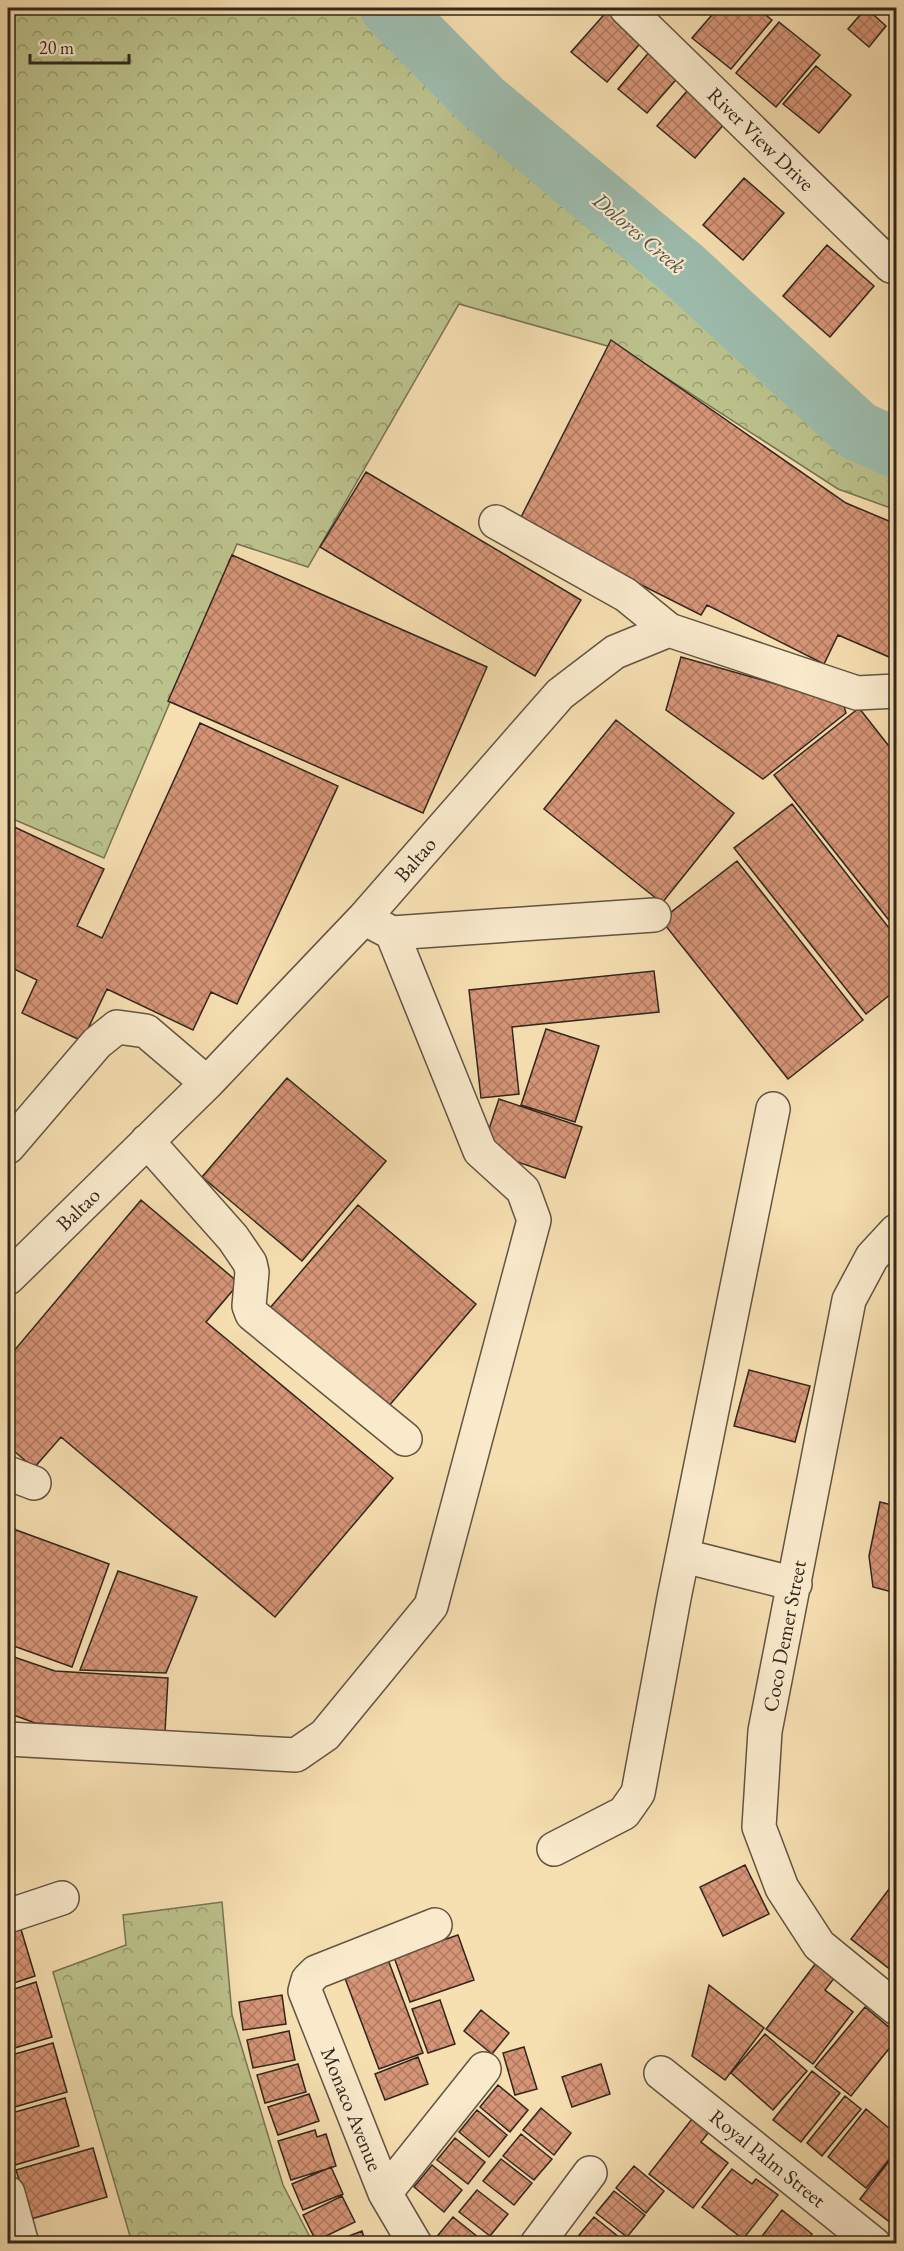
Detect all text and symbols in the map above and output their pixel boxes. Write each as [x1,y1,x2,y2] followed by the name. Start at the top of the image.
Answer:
[30,27,129,65] scale bar
[39,36,74,59] text: 20 m
[702,81,820,197] street label: River View Drive
[586,185,691,280] water label: Dolores Creek
[388,831,442,887] street label: Baltao
[50,1182,106,1236] street label: Baltao
[756,1557,812,1714] street label: Coco Demer Street
[315,2043,389,2175] street label: Monaco Avenue
[704,2103,832,2213] street label: Royal Palm Street

